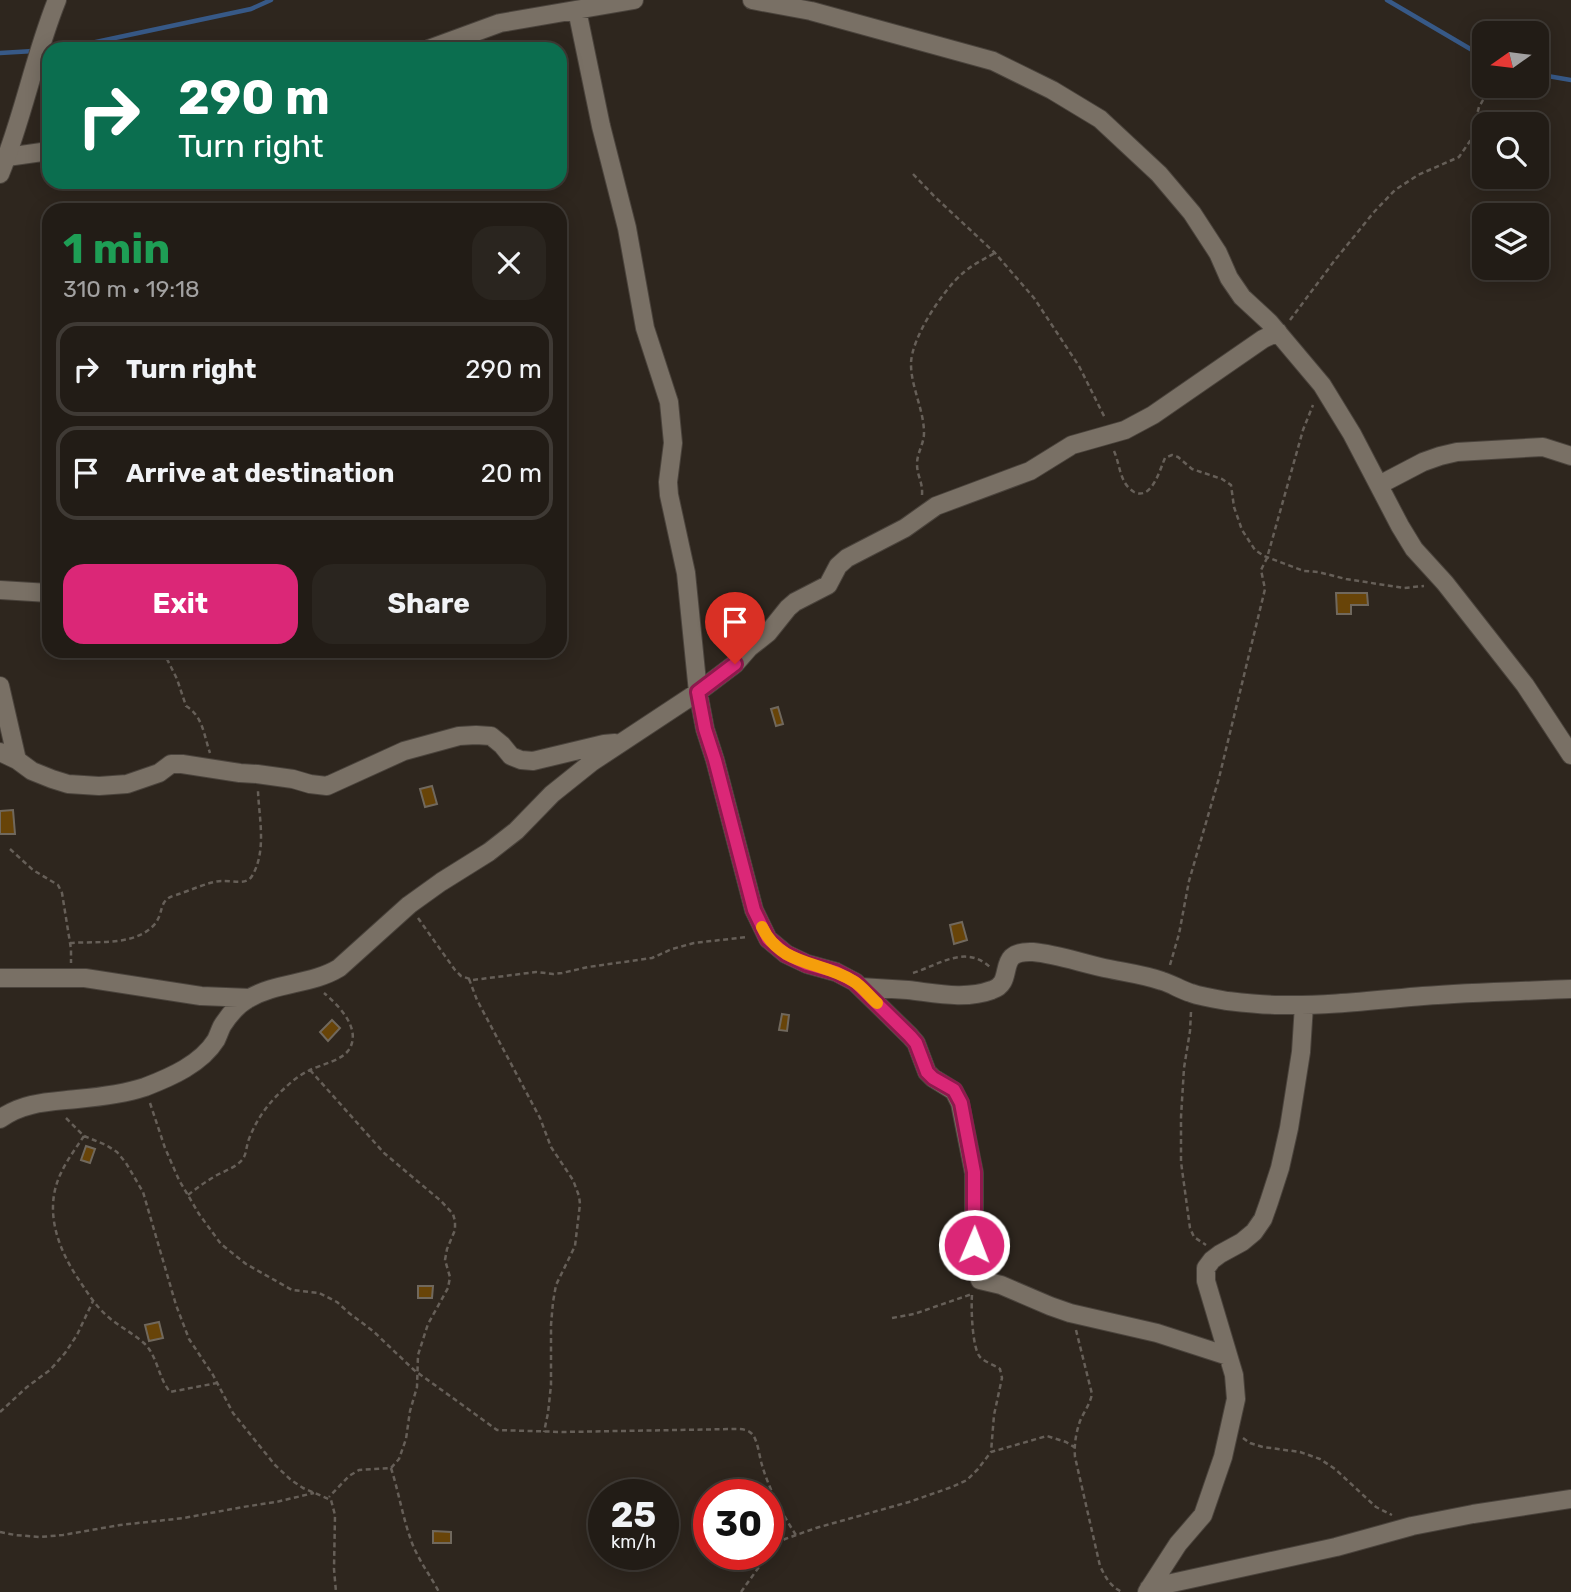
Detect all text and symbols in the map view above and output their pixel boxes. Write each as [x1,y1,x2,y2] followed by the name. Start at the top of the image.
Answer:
[1472,21,1549,98] north arrow
[1472,21,1549,280] map controls
[178,68,330,126] text: 290 m
[63,70,154,161] icon: right
[1472,112,1549,189] button: search
[178,127,323,165] text: Turn right
[1472,203,1549,280] button: layers
[63,224,170,274] text: 1 min
[472,226,546,300] button: close
[63,275,200,303] text: 310 m · 19:18
[67,350,105,388] icon: right
[126,354,256,385] text: Turn right
[465,354,542,385] text: 290 m
[67,454,105,492] icon: arrive
[126,458,394,489] text: Arrive at destination
[481,458,542,489] text: 20 m
[63,564,298,644] button: Exit
[312,564,546,644] button: Share
[705,592,765,664] pin
[716,603,754,641] icon: arrive
[937,1208,1011,1282] position arrow
[693,1479,784,1570] speed limit sign: 30
[611,1494,656,1536] text: 25
[611,1531,656,1553] text: km/h

